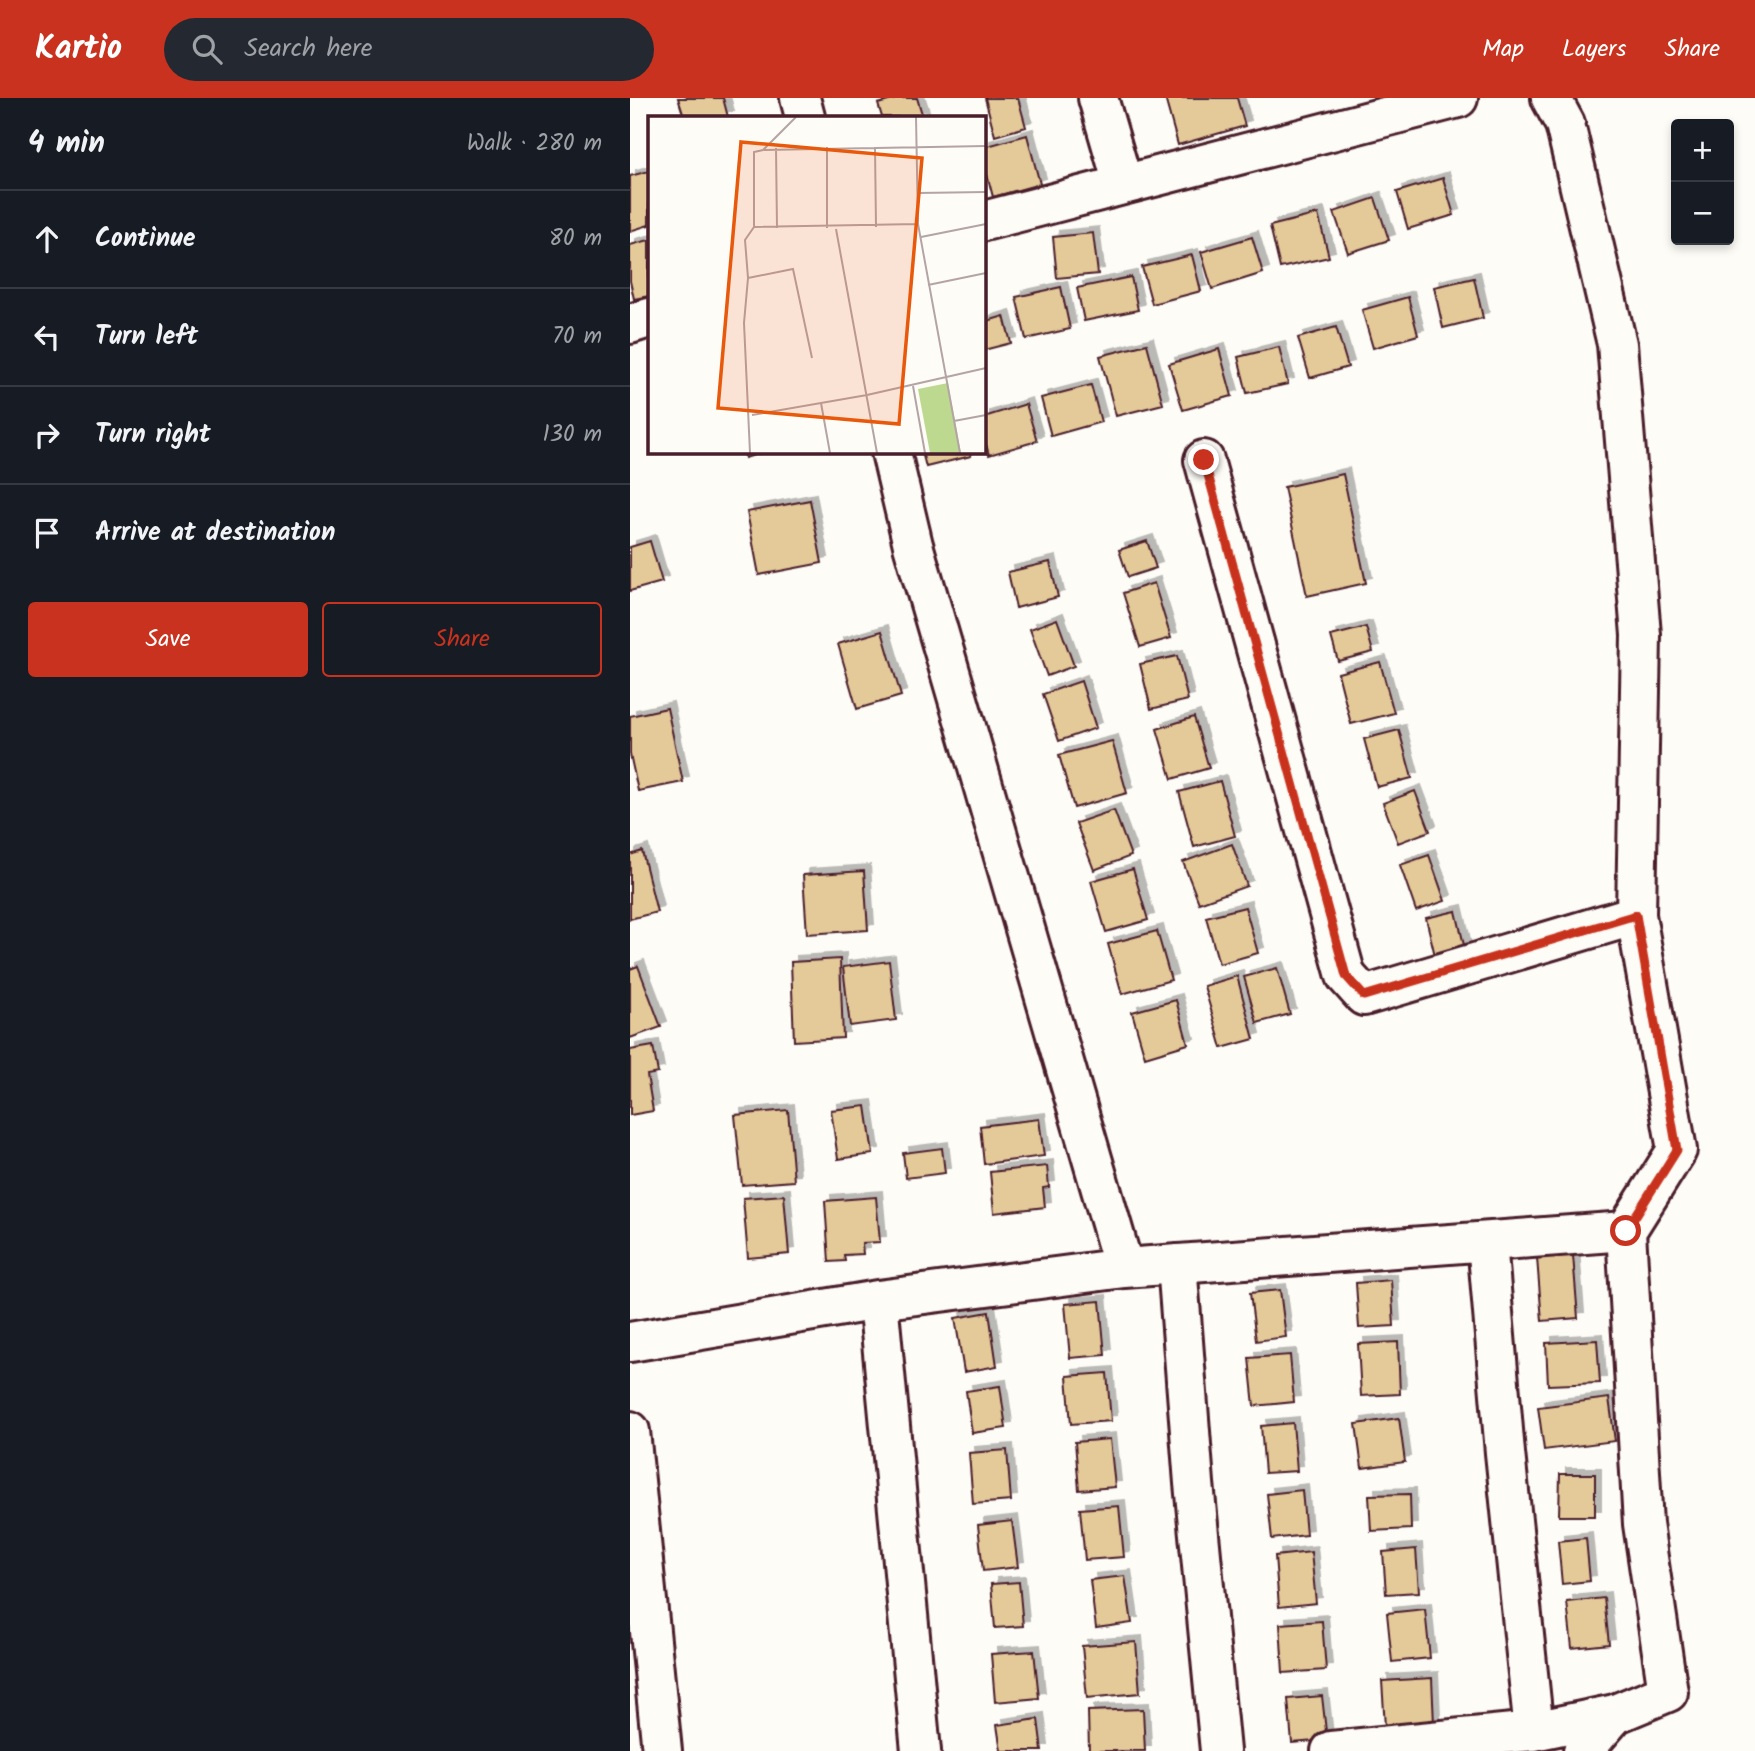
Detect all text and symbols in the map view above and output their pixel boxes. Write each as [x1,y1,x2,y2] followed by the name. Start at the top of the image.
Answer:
[164,18,654,81] search box
[35,23,122,76] text: Kartio
[244,28,372,70] text: Search here
[188,30,226,68] icon: search
[1482,30,1524,69] text: Map
[1562,30,1626,69] text: Layers
[1664,30,1720,69] text: Share
[648,116,985,453] inset map
[1671,119,1734,245] map controls
[1671,119,1734,182] button: +
[28,120,105,168] text: 4 min
[467,126,602,162] text: Walk · 280 m
[1671,182,1734,245] button: −
[95,218,196,260] text: Continue
[28,220,66,258] icon: ahead
[549,221,602,257] text: 80 m
[95,316,198,358] text: Turn left
[28,318,66,356] icon: left
[552,319,602,355] text: 70 m
[95,414,211,456] text: Turn right
[28,416,66,454] icon: right
[543,417,602,453] text: 130 m
[1188,444,1219,475] route end
[95,512,335,554] text: Arrive at destination
[28,514,66,552] icon: arrive
[28,602,308,677] button: Save
[322,602,602,677] button: Share
[1610,1215,1641,1246] route start

